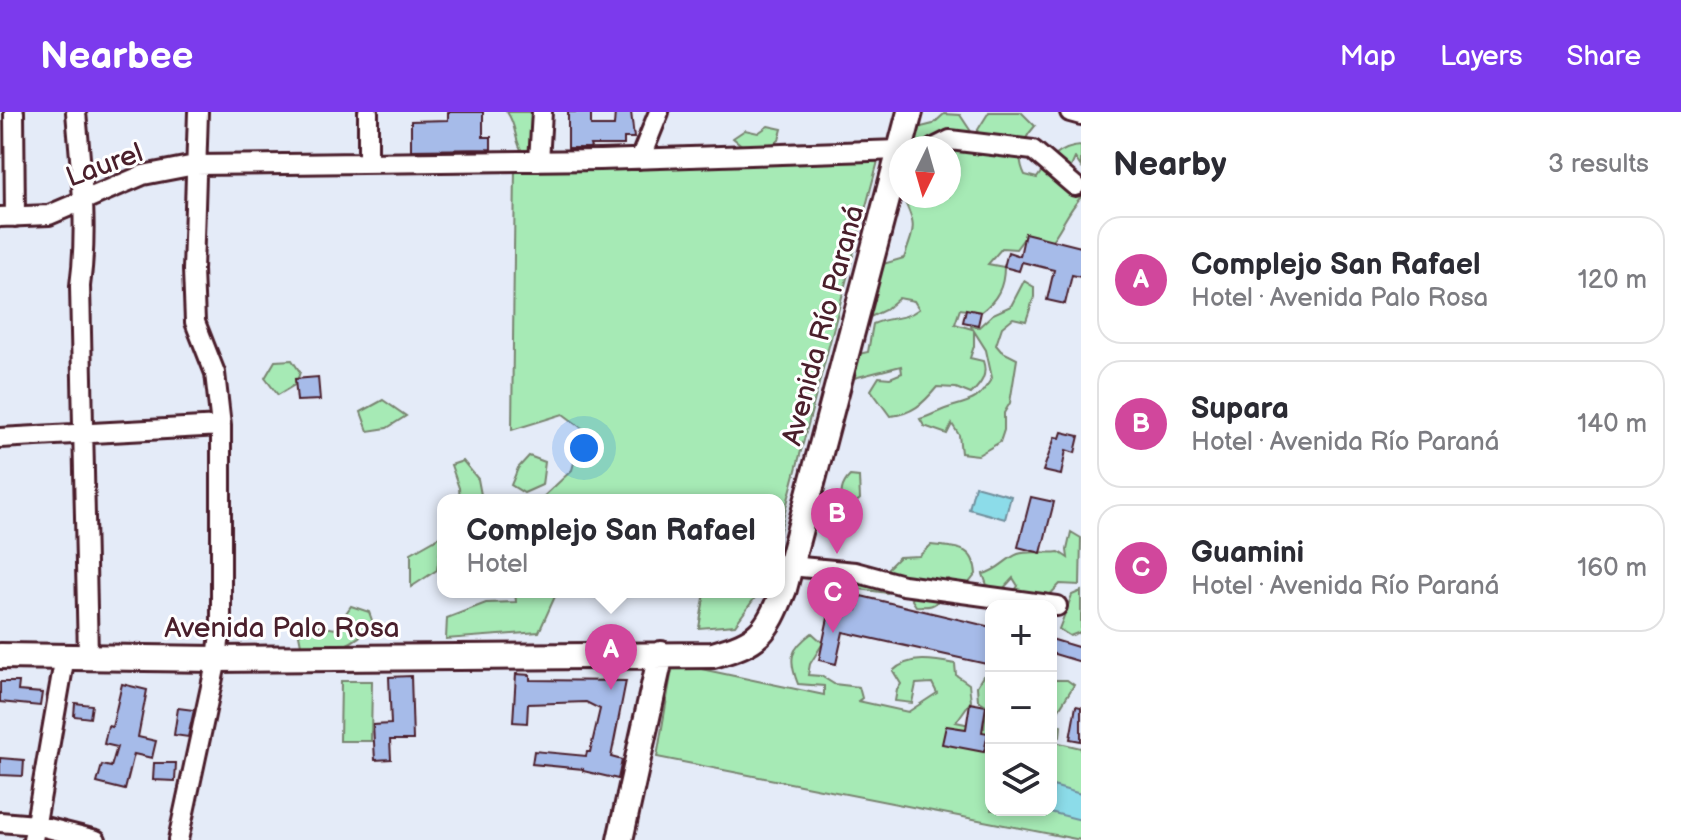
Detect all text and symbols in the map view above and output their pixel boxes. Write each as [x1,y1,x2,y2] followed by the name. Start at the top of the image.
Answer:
[40,34,193,79] text: Nearbee
[1340,40,1396,73] text: Map
[1440,40,1523,73] text: Layers
[1567,40,1641,73] text: Share
[62,136,147,194] street label: Laurel
[889,136,961,208] north arrow
[1113,144,1227,185] text: Nearby
[1548,149,1649,180] text: 3 results
[776,202,871,449] street label: Avenida Río Paraná
[1191,247,1481,283] text: Complejo San Rafael
[1133,265,1149,296] text: A
[1578,265,1647,296] text: 120 m
[1191,283,1488,314] text: Hotel · Avenida Palo Rosa
[1191,391,1289,427] text: Supara
[1132,409,1150,440] text: B
[1577,409,1647,440] text: 140 m
[1191,427,1499,458] text: Hotel · Avenida Río Paraná
[564,428,604,468] your location
[811,488,863,554] pin: B
[437,494,785,598] popup
[466,513,756,549] text: Complejo San Rafael
[1191,535,1304,571] text: Guamini
[466,549,528,580] text: Hotel
[1132,553,1150,584] text: C
[1577,553,1647,584] text: 160 m
[807,567,859,633] pin: C
[1191,571,1499,602] text: Hotel · Avenida Río Paraná
[985,600,1057,816] map controls
[985,600,1057,672] button: +
[164,612,400,645] street label: Avenida Palo Rosa
[585,624,637,690] pin: A
[985,672,1057,744] button: −
[985,744,1057,816] button: layers

